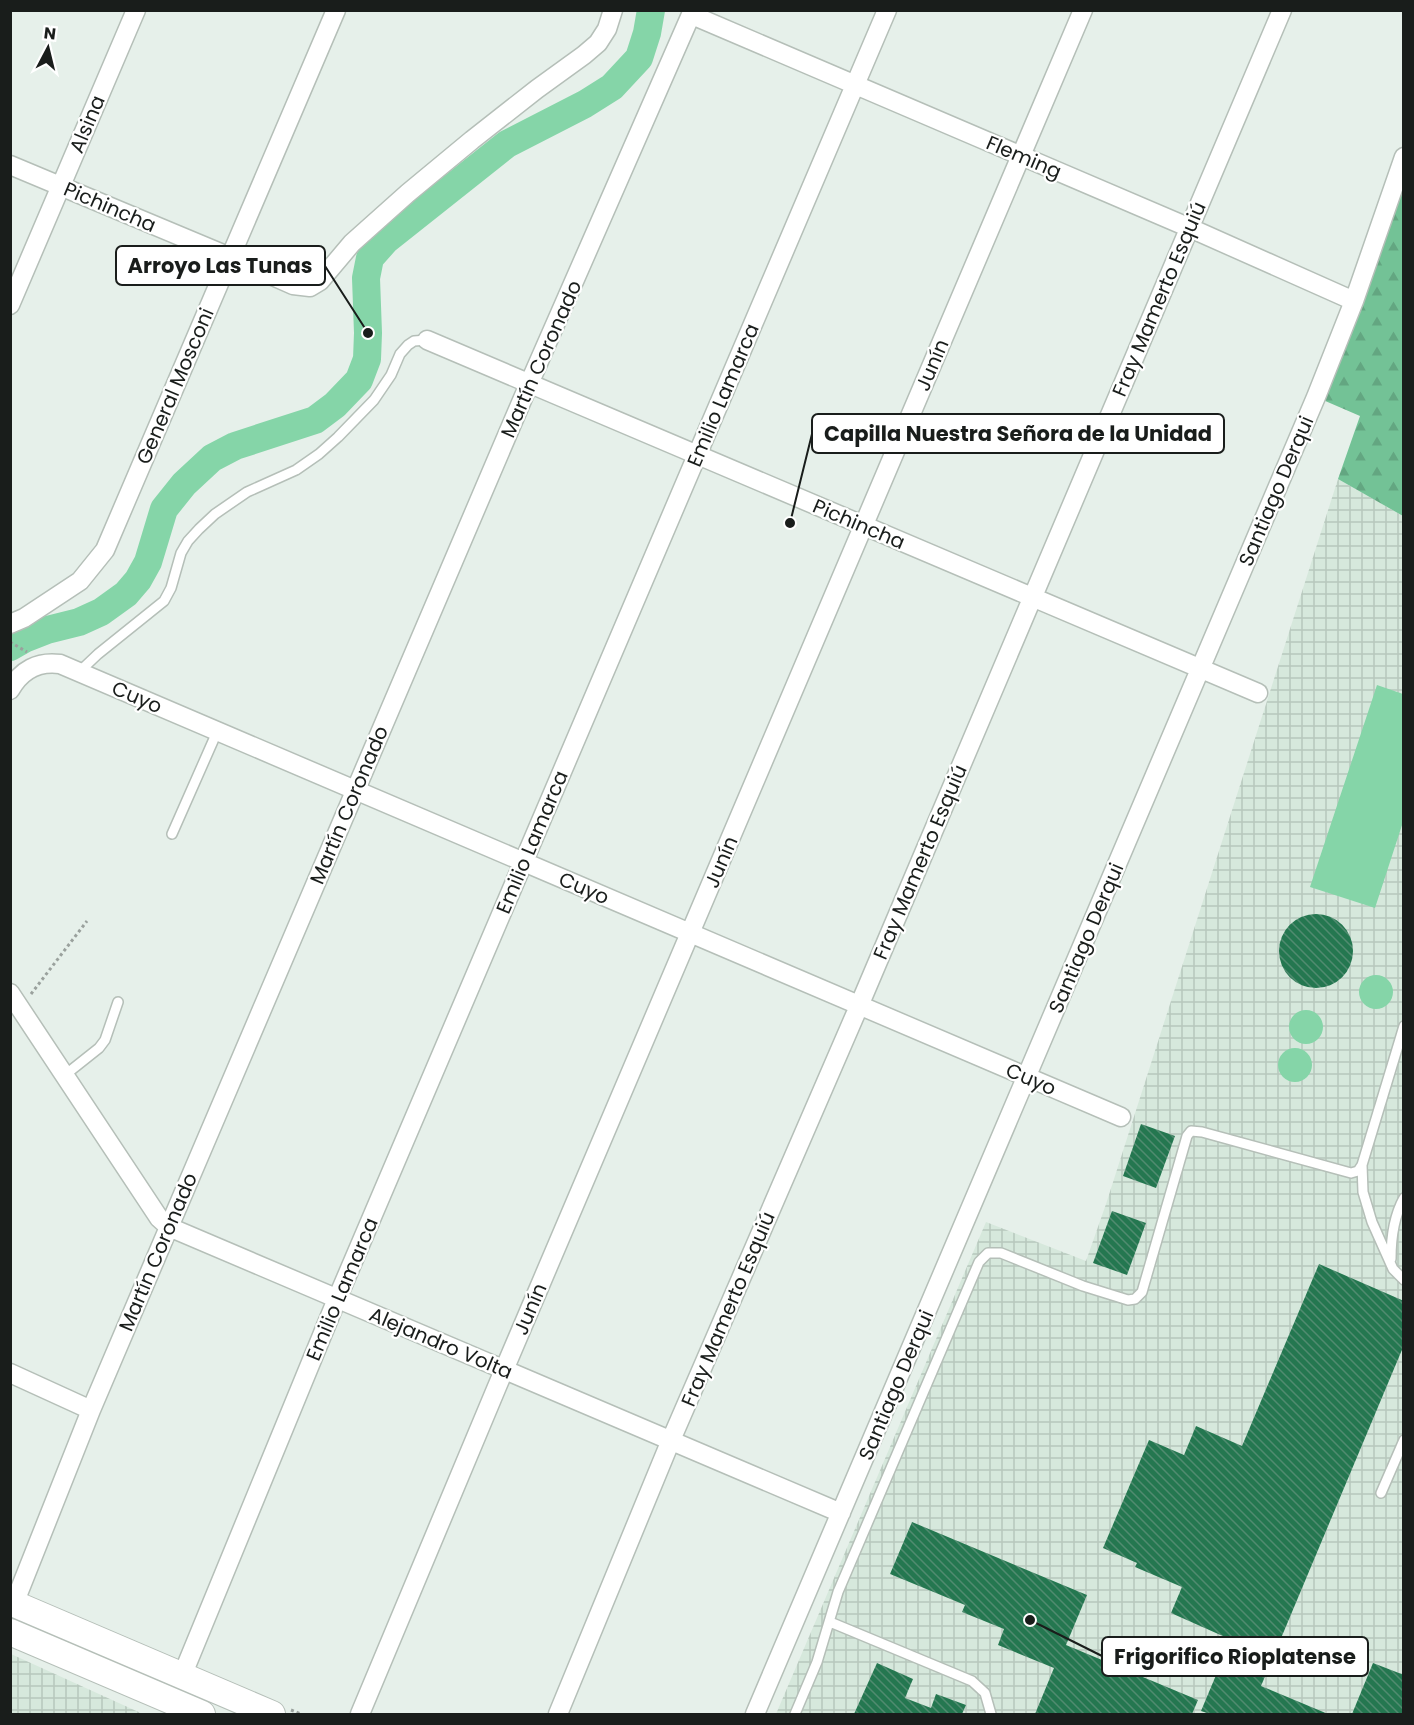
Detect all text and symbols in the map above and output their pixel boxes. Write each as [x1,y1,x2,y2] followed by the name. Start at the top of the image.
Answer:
[18,18,78,78] north arrow
[42,21,57,46] text: N
[62,91,112,157] street label: Alsina
[982,129,1066,185] street label: Fleming
[60,175,160,239] street label: Pichincha
[1105,197,1213,401] street label: Fray Mamerto Esquiú
[116,246,325,285] callout: Arroyo Las Tunas
[127,251,313,280] text: Arroyo Las Tunas
[494,276,588,442] street label: Martín Coronado
[129,303,221,469] street label: General Mosconi
[680,319,766,471] street label: Emilio Lamarca
[909,335,955,395] street label: Junín
[1232,412,1320,570] street label: Santiago Derqui
[812,414,1224,453] callout: Capilla Nuestra Señora de la Unidad
[824,419,1212,448] text: Capilla Nuestra Señora de la Unidad
[809,492,909,556] street label: Pichincha
[107,674,167,720] street label: Cuyo
[303,721,395,889] street label: Martín Coronado
[866,760,974,964] street label: Fray Mamerto Esquiú
[489,766,575,918] street label: Emilio Lamarca
[698,832,744,892] street label: Junín
[1042,859,1130,1017] street label: Santiago Derqui
[554,865,614,911] street label: Cuyo
[1001,1056,1061,1102] street label: Cuyo
[112,1168,204,1336] street label: Martín Coronado
[674,1207,782,1411] street label: Fray Mamerto Esquiú
[299,1213,385,1365] street label: Emilio Lamarca
[507,1279,553,1339] street label: Junín
[365,1300,517,1386] street label: Alejandro Volta
[852,1306,940,1464] street label: Santiago Derqui
[1102,1637,1368,1676] callout: Frigorifico Rioplatense
[1114,1642,1356,1671] text: Frigorifico Rioplatense

